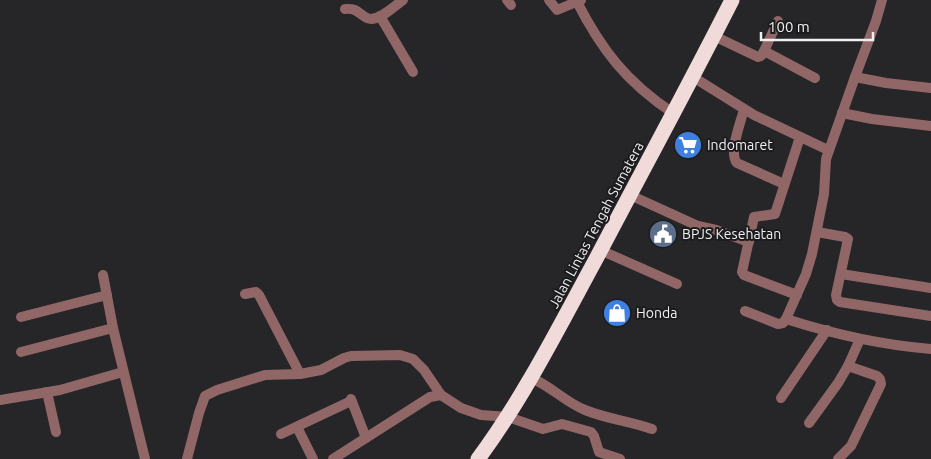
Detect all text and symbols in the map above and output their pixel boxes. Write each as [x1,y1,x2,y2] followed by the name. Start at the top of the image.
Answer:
[761,10,874,42] scale bar
[768,18,810,35] text: 100 m
[673,130,703,160] supermarket icon: Indomaret
[707,137,773,153] place label: Indomaret
[545,139,647,311] street label: Jalan Lintas Tengah Sumatera
[648,219,678,249] public building icon: BPJS Kesehatan
[682,226,781,242] place label: BPJS Kesehatan
[602,298,632,328] shop icon: Honda
[636,305,677,321] place label: Honda

